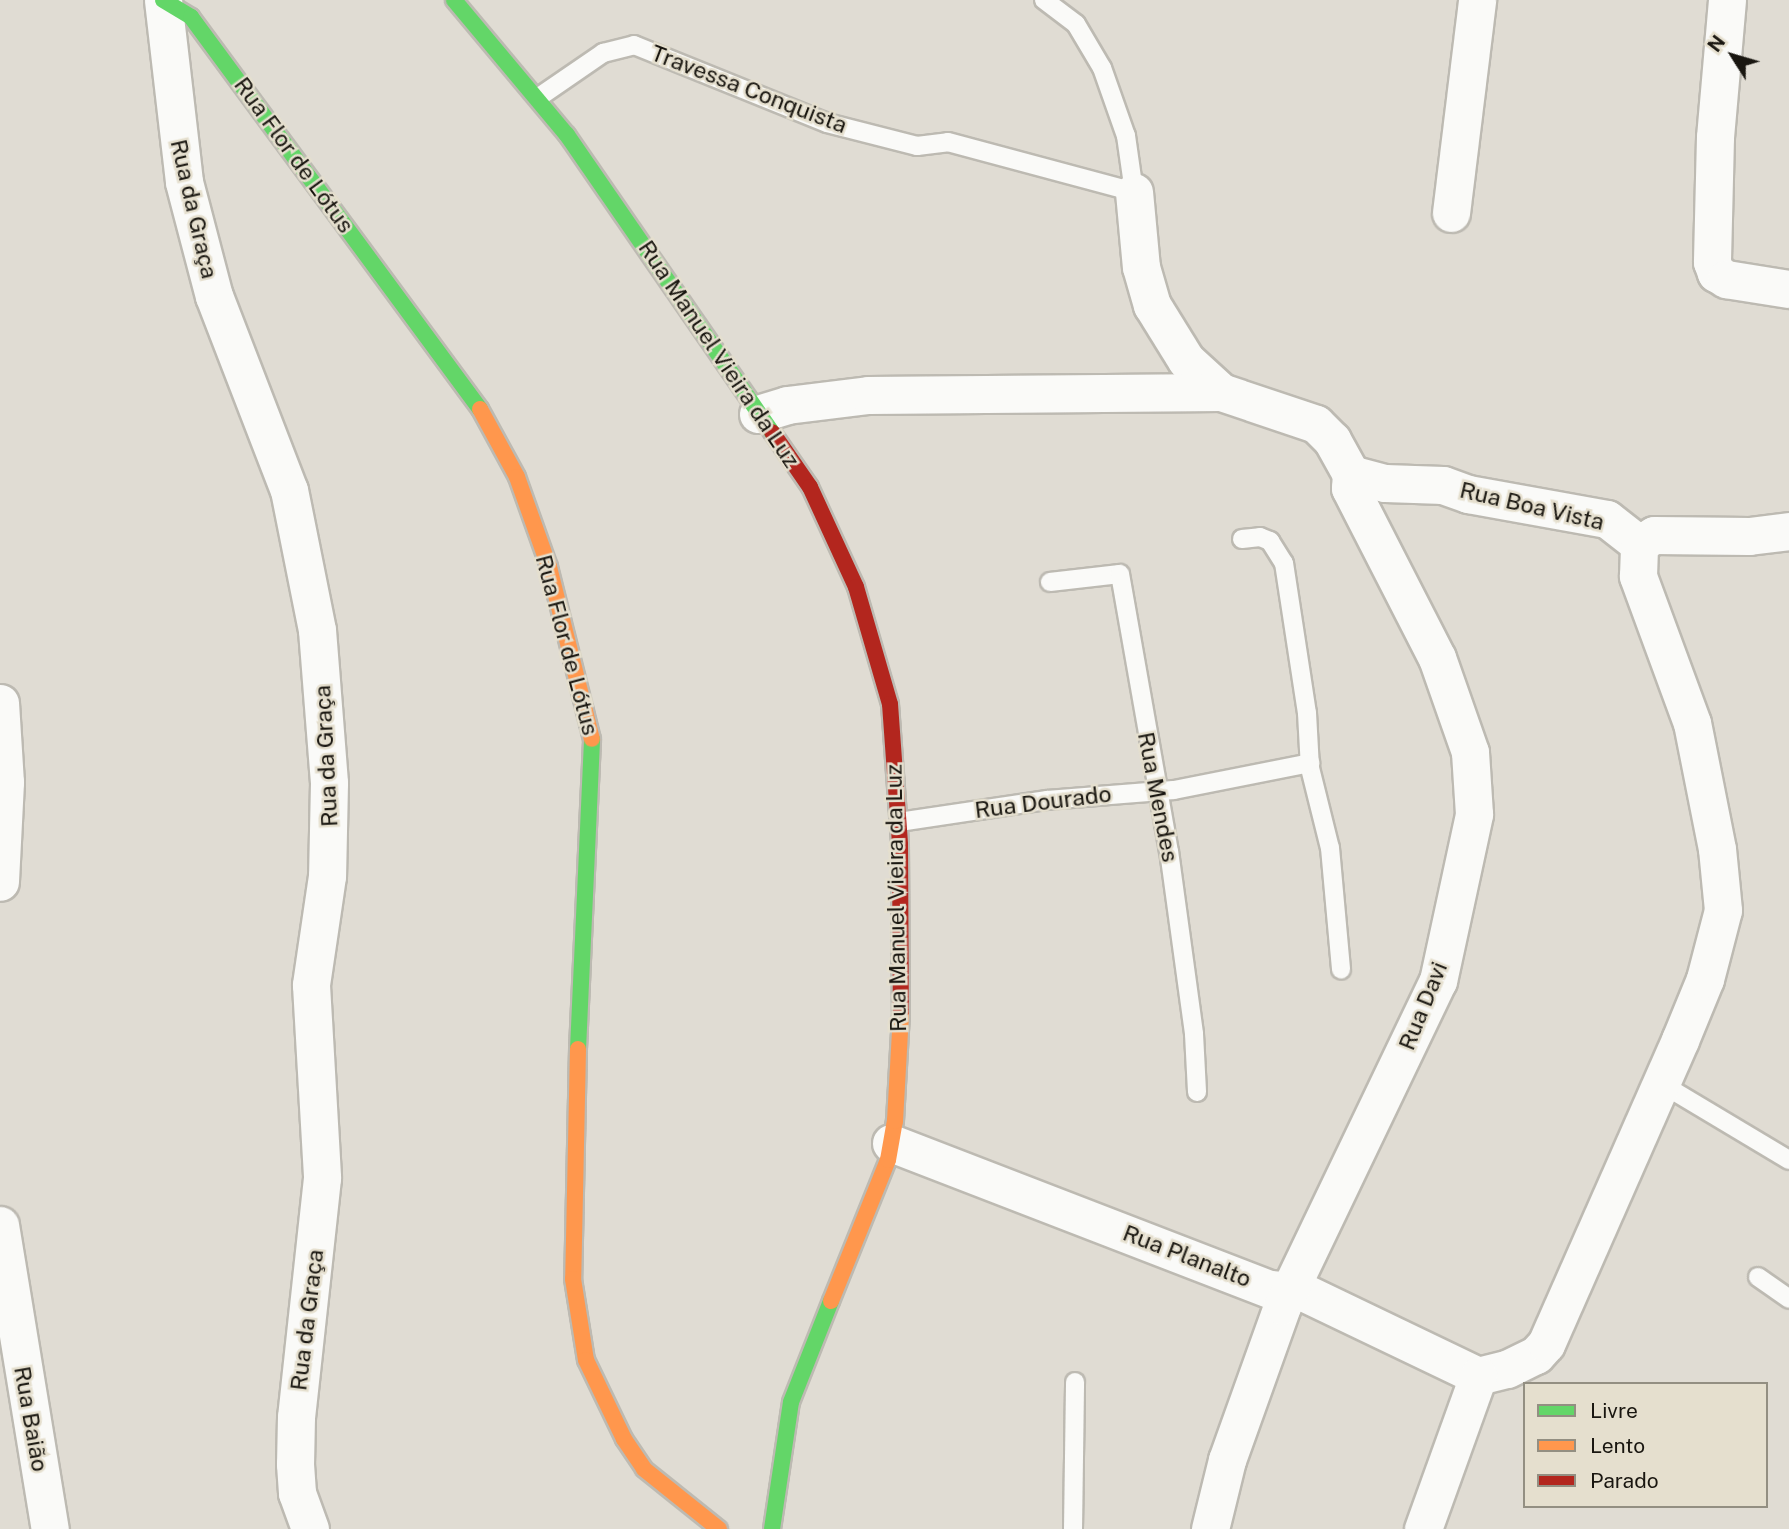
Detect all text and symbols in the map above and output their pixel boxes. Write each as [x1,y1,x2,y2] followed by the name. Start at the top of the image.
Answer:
[1698,21,1768,91] north arrow
[1703,31,1729,56] text: N
[647,39,851,139] street label: Travessa Conquista
[228,72,360,238] street label: Rua Flor de Lótus
[165,137,223,281] street label: Rua da Graça
[632,235,806,473] street label: Rua Manuel Vieira da Luz
[1457,476,1607,536] street label: Rua Boa Vista
[530,552,604,738] street label: Rua Flor de Lótus
[308,684,344,828] street label: Rua da Graça
[1132,730,1184,864] street label: Rua Mendes
[880,763,912,1033] street label: Rua Manuel Vieira da Luz
[973,780,1113,824] street label: Rua Dourado
[1393,958,1453,1054] street label: Rua Davi
[1119,1219,1255,1293] street label: Rua Planalto
[285,1248,329,1392] street label: Rua da Graça
[8,1364,54,1474] street label: Rua Baião
[1523,1382,1768,1508] legend
[1590,1398,1638,1423] text: Livre
[1590,1433,1645,1458] text: Lento
[1590,1468,1659,1493] text: Parado

